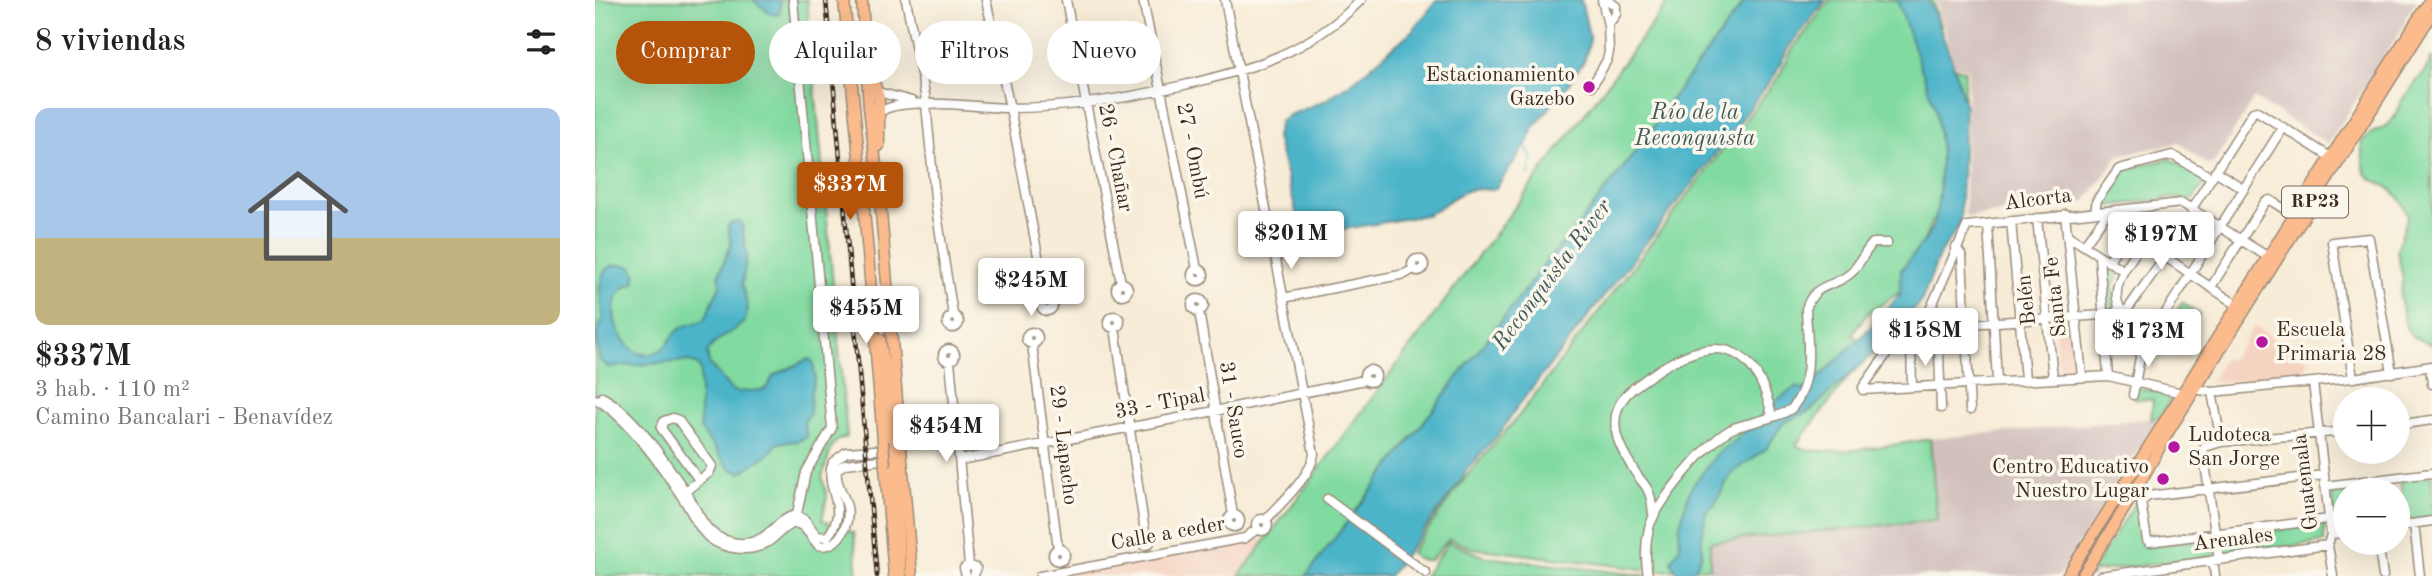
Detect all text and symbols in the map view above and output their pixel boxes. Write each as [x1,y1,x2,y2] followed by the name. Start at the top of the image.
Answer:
[616,21,755,84] chip: Comprar
[769,21,901,84] chip: Alquilar
[915,21,1033,84] chip: Filtros
[1047,21,1161,84] chip: Nuevo
[522,23,560,61] icon: filters
[35,27,185,57] text: 8 viviendas
[1426,65,1575,110] place label: Estacionamiento Gazebo
[1581,79,1597,95] marker: Estacionamiento Gazebo
[1172,101,1212,201] street label: 27 - Ombú
[1634,101,1755,151] water label: Río de la Reconquista
[1094,102,1136,214] street label: 26 - Chañar
[235,153,361,279] icon: home
[801,162,899,222] pin: $337M
[813,173,887,196] text: $337M
[2003,185,2073,215] street label: Alcorta
[2282,186,2348,218] road number: RP23
[1488,195,1617,356] water label: Reconquista River
[1242,212,1340,271] pin: $201M
[2112,212,2210,272] pin: $197M
[1254,222,1328,245] text: $201M
[2124,223,2198,246] text: $197M
[2041,256,2071,338] street label: Santa Fe
[982,258,1080,318] pin: $245M
[994,269,1068,292] text: $245M
[2014,274,2040,326] street label: Belén
[817,286,915,346] pin: $455M
[829,297,903,320] text: $455M
[1876,308,1974,368] pin: $158M
[2099,310,2197,369] pin: $173M
[1888,319,1962,342] text: $158M
[2111,320,2185,343] text: $173M
[2276,320,2387,365] place label: Escuela Primaria 28
[2254,334,2270,350] marker: Escuela Primaria 28
[35,342,131,372] text: $337M
[1215,360,1251,460] street label: 31 - Sauco
[35,378,190,401] text: 3 hab. · 110 m²
[1045,384,1081,506] street label: 29 - Lapacho
[1113,385,1207,423] street label: 33 - Tipal
[2333,387,2410,555] map controls
[2333,387,2410,464] button: +
[897,405,995,464] pin: $454M
[35,406,333,429] text: Camino Bancalari - Benavídez
[909,415,983,438] text: $454M
[2188,425,2280,470] place label: Ludoteca San Jorge
[2290,433,2322,531] street label: Guatemala
[2166,439,2182,455] marker: Ludoteca San Jorge
[1992,457,2149,502] place label: Centro Educativo Nuestro Lugar
[2155,471,2171,487] marker: Centro Educativo Nuestro Lugar
[2333,478,2410,555] button: −
[1109,514,1227,554] street label: Calle a ceder
[2192,525,2274,555] street label: Arenales

